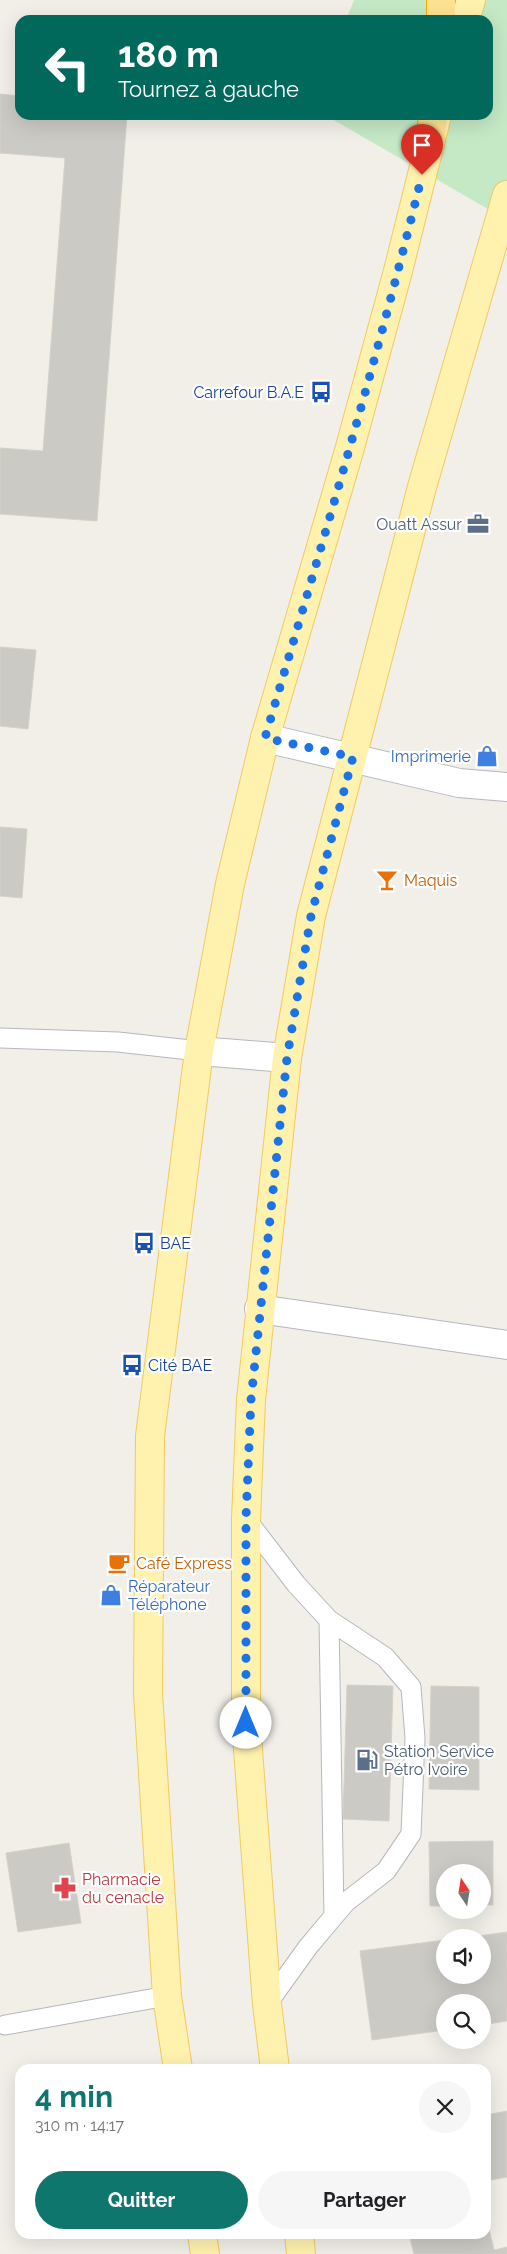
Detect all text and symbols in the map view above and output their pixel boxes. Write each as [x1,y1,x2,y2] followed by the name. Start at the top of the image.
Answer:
[118,34,219,75] text: 180 m
[35,35,100,100] icon: left
[118,76,299,102] text: Tournez à gauche
[401,124,443,175] pin
[408,131,436,159] icon: arrive
[308,379,334,405] bus stop icon: Carrefour B.A.E
[193,383,304,402] place label: Carrefour B.A.E
[465,511,491,537] office icon: Ouatt Assur
[376,515,462,534] place label: Ouatt Assur
[474,743,500,769] shop icon: Imprimerie
[391,747,471,766] place label: Imprimerie
[374,867,400,893] bar icon: Maquis
[404,871,458,890] place label: Maquis
[131,1230,157,1256] bus stop icon: BAE
[160,1234,191,1253] place label: BAE
[119,1352,145,1378] bus stop icon: Cité BAE
[148,1356,212,1375] place label: Cité BAE
[106,1550,132,1576] cafe icon: Café Express
[136,1554,232,1573] place label: Café Express
[128,1577,211,1614] place label: Réparateur Téléphone
[98,1582,124,1608] shop icon: Réparateur Téléphone
[219,1696,271,1748] position arrow
[384,1742,494,1779] place label: Station Service Pétro Ivoire
[354,1747,380,1773] fuel station icon: Station Service Pétro Ivoire
[436,1864,491,1919] north arrow
[436,1864,491,2049] map controls
[82,1870,164,1907] place label: Pharmacie du cenacle
[52,1875,78,1901] pharmacy icon: Pharmacie du cenacle
[436,1929,491,1984] button: sound
[436,1994,491,2049] button: search
[35,2079,113,2114] text: 4 min
[419,2081,471,2133] button: close
[35,2116,124,2135] text: 310 m · 14:17
[35,2171,248,2229] button: Quitter
[258,2171,471,2229] button: Partager

